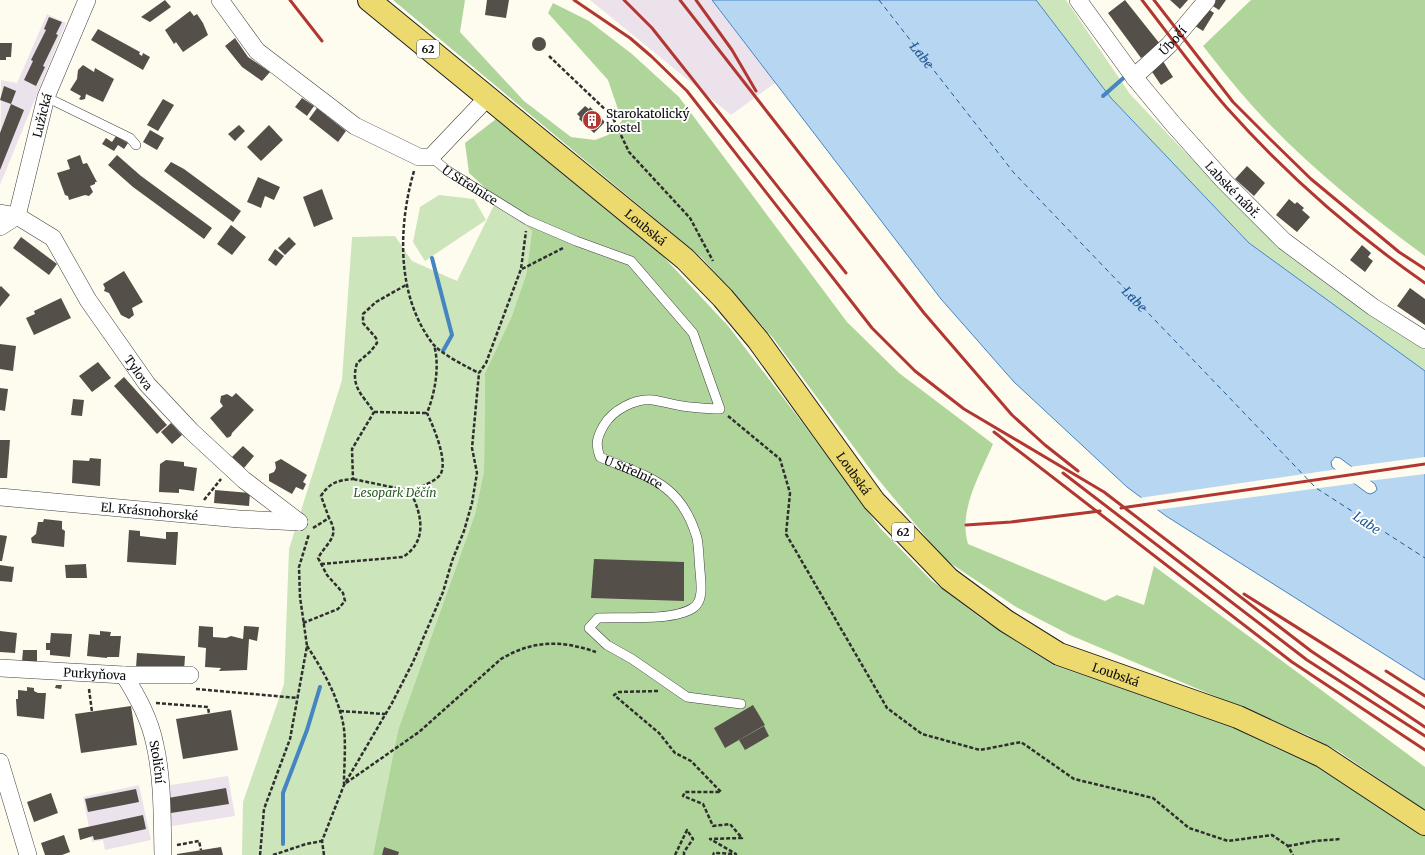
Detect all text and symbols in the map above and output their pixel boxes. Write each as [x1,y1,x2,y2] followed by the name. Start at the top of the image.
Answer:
[1156,22,1190,58] street label: Úbočí
[906,38,938,72] water label: Labe
[417,40,439,58] road number: 62
[29,90,55,139] street label: Lužická
[606,106,690,135] place label: Starokatolický kostel
[581,109,603,131] building icon: Starokatolický kostel
[1202,158,1264,221] street label: Labské nábř.
[439,162,501,208] street label: U Střelnice
[622,206,670,249] street label: Loubská
[1119,283,1151,316] water label: Labe
[121,352,156,393] street label: Tylova
[834,449,875,498] street label: Loubská
[602,452,666,491] street label: U Střelnice
[353,485,437,500] park label: Lesopark Děčín
[100,499,199,523] street label: El. Krásnohorské
[1350,508,1384,538] water label: Labe
[892,523,914,541] road number: 62
[1090,659,1142,689] street label: Loubská
[63,664,127,683] street label: Purkyňova
[147,739,168,785] street label: Stoliční

